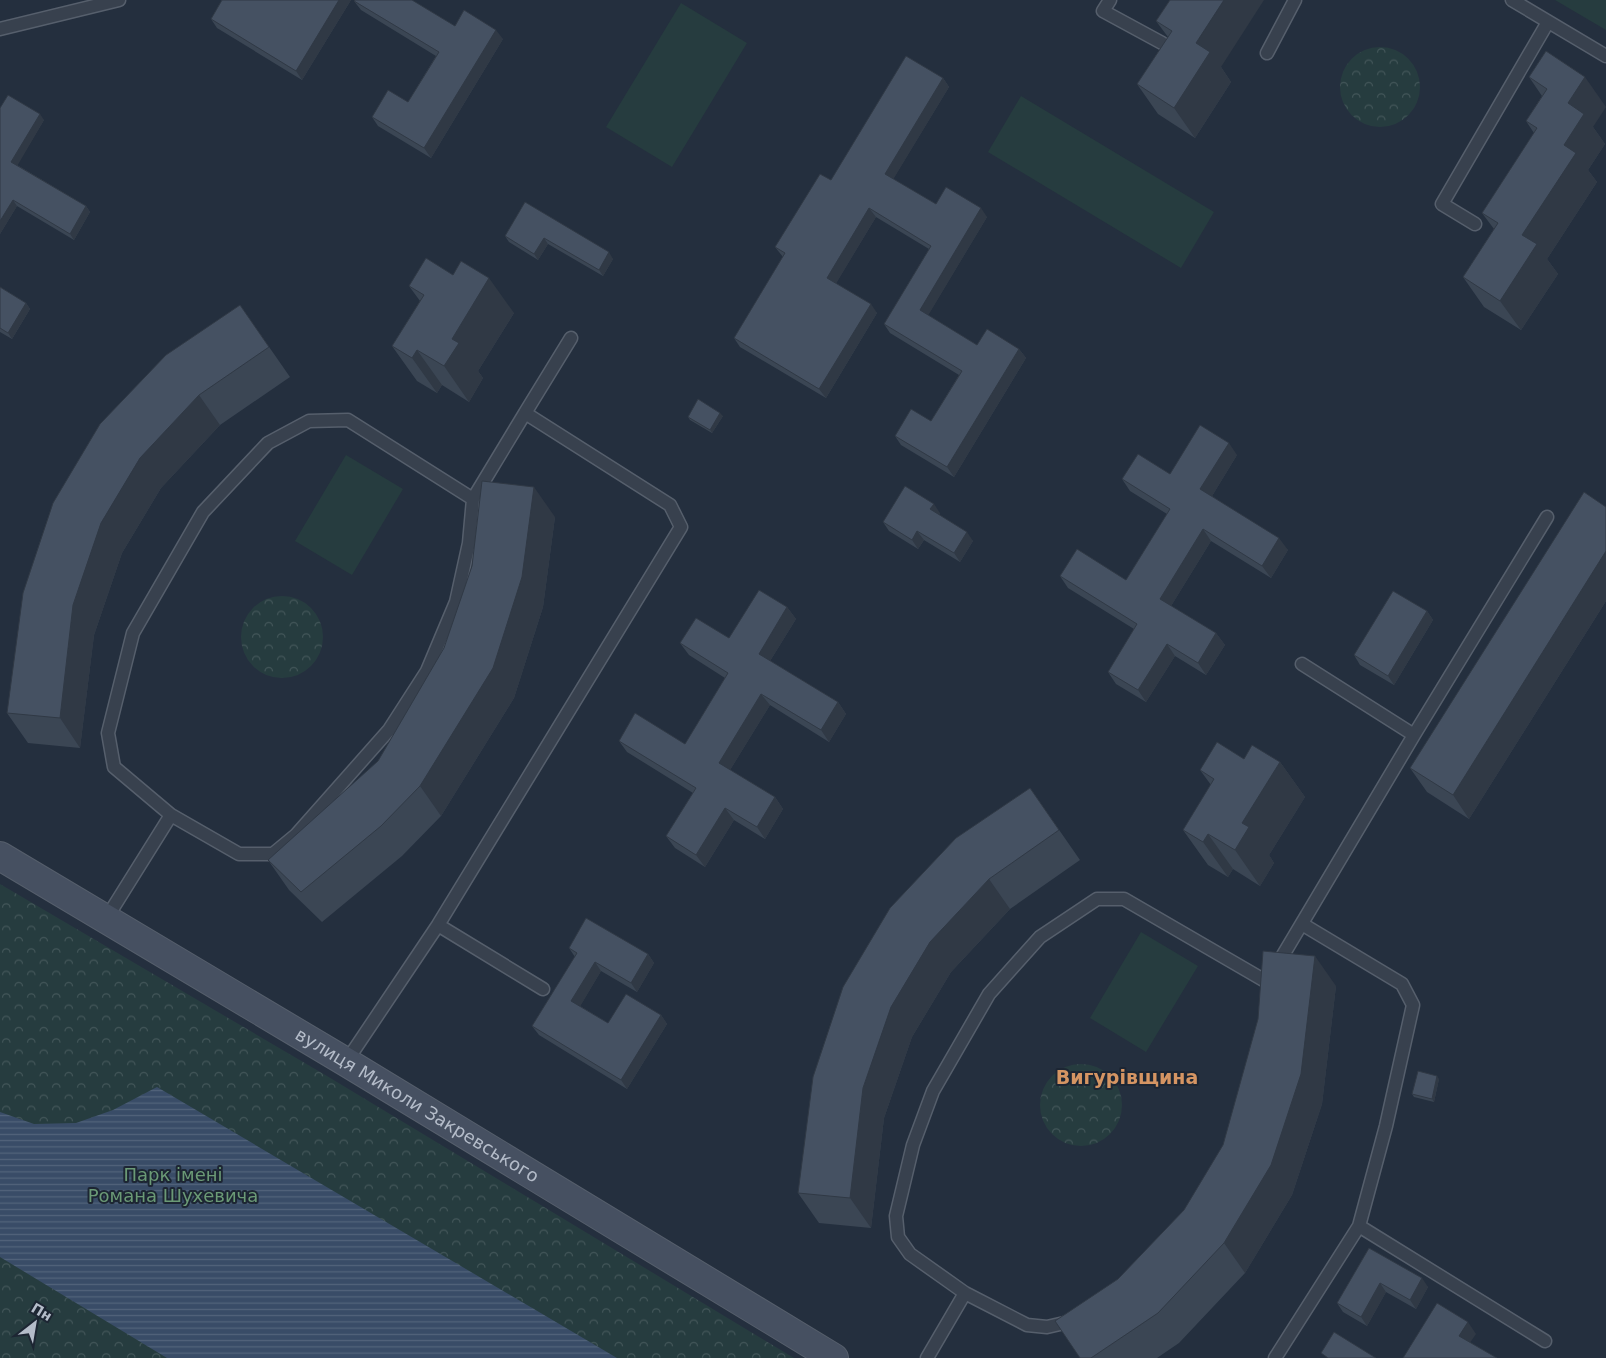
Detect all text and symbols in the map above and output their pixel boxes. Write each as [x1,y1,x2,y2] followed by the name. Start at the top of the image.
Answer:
[292,1023,543,1187] street label: вулиця Миколи Закревського
[1056,1066,1198,1088] district label: Вигурівщина
[88,1164,258,1206] park label: Парк імені Романа Шухевича
[10,1298,60,1348] north arrow
[28,1299,55,1324] text: Пн

